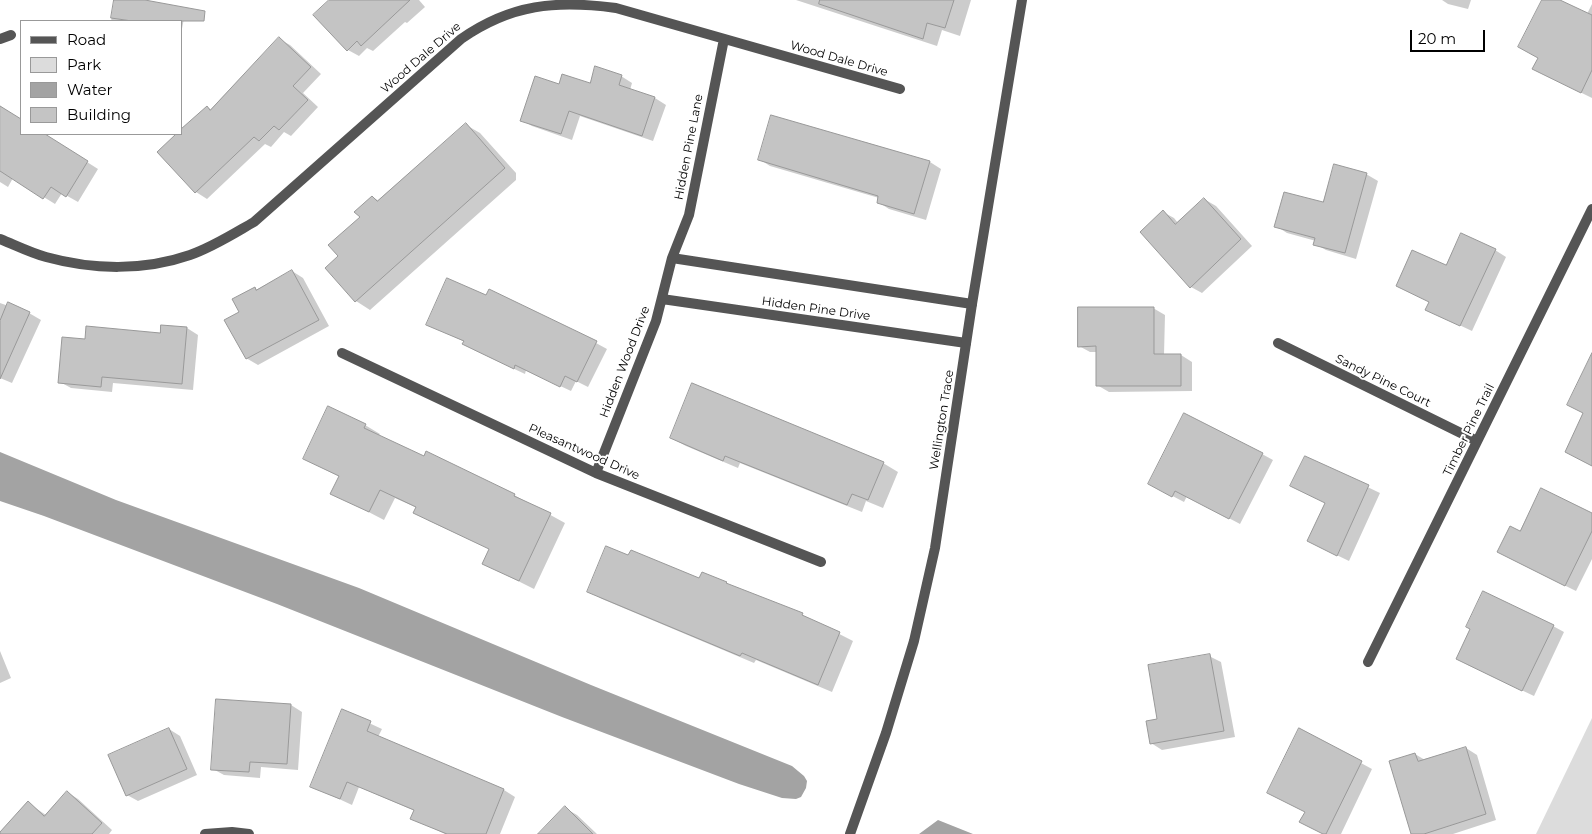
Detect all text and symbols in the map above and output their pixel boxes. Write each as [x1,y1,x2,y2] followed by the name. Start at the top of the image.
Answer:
[378,19,464,97] street label: Wood Dale Drive
[20,20,182,135] legend
[1412,20,1487,52] scale bar
[1418,29,1456,48] text: 20 m
[67,30,106,49] text: Road
[788,38,890,80] street label: Wood Dale Drive
[67,55,101,74] text: Park
[67,80,113,99] text: Water
[672,93,706,201] street label: Hidden Pine Lane
[67,105,131,124] text: Building
[761,294,871,324] street label: Hidden Pine Drive
[597,304,653,420] street label: Hidden Wood Drive
[1333,352,1433,410] street label: Sandy Pine Court
[927,369,957,471] street label: Wellington Trace
[1440,381,1498,479] street label: Timber Pine Trail
[526,421,642,483] street label: Pleasantwood Drive

